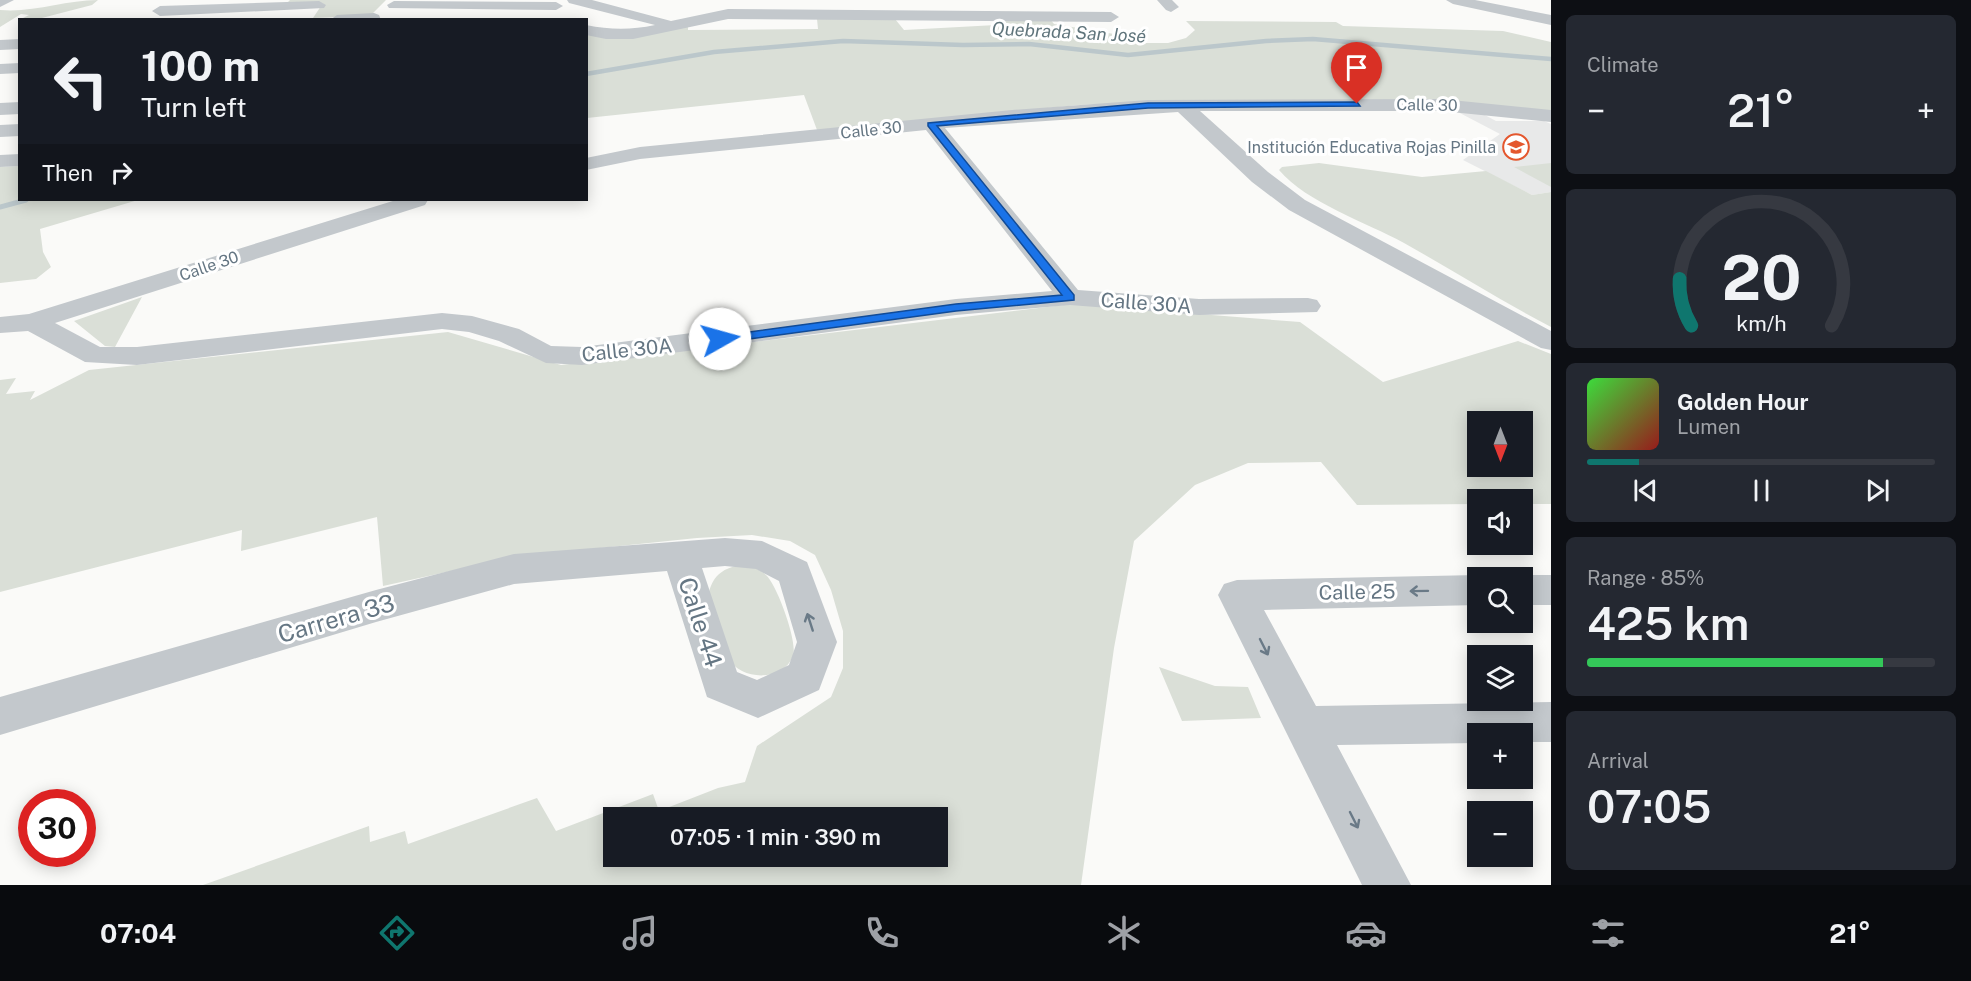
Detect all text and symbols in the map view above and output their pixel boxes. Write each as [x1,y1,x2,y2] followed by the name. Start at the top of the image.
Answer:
[991,17,1147,47] water label: Quebrada San José
[141,41,260,90] text: 100 m
[42,42,120,120] icon: left
[1331,42,1382,104] pin
[1340,51,1373,84] icon: arrive
[1587,53,1659,77] text: Climate
[1727,84,1795,137] text: 21°
[141,91,247,123] text: Turn left
[1587,92,1605,130] text: −
[1917,92,1935,130] text: +
[1396,95,1458,115] street label: Calle 30
[839,117,903,143] street label: Calle 30
[1501,132,1531,162] school or university icon: Institución Educativa Rojas Pinilla
[1247,138,1496,157] place label: Institución Educativa Rojas Pinilla
[105,156,138,189] icon: right
[42,160,93,186] text: Then
[1721,241,1801,314] text: 20
[177,247,241,285] street label: Calle 30
[1100,288,1192,318] street label: Calle 30A
[688,307,752,371] position arrow
[1736,311,1786,336] text: km/h
[581,333,673,367] street label: Calle 30A
[1677,389,1808,415] text: Golden Hour
[1467,411,1533,477] north arrow
[1467,411,1533,867] map controls
[1677,415,1741,439] text: Lumen
[1629,474,1662,507] icon: previous
[1745,474,1778,507] icon: pause
[1861,474,1894,507] icon: next
[1467,489,1533,555] button: sound
[1587,566,1704,590] text: Range · 85%
[1467,567,1533,633] button: search
[673,574,729,670] street label: Calle 44
[1318,579,1396,605] street label: Calle 25
[1410,585,1430,597] one-way arrow
[274,588,398,648] street label: Carrera 33
[1587,597,1749,650] text: 425 km
[804,613,815,632] one-way arrow
[1258,638,1270,655] one-way arrow
[1467,645,1533,711] button: layers
[1467,723,1533,789] button: +
[1587,749,1649,773] text: Arrival
[1587,780,1711,833] text: 07:05
[18,789,96,867] speed limit sign: 30
[1467,801,1533,867] button: −
[1349,811,1360,829] one-way arrow
[670,824,881,850] text: 07:05 · 1 min · 390 m
[376,912,418,954] icon: directions
[619,912,661,954] icon: music
[861,912,903,954] icon: phone
[1103,912,1145,954] icon: climate
[1345,912,1387,954] icon: car
[1587,912,1629,954] icon: filters
[100,917,176,949] text: 07:04
[1829,917,1871,949] text: 21°

